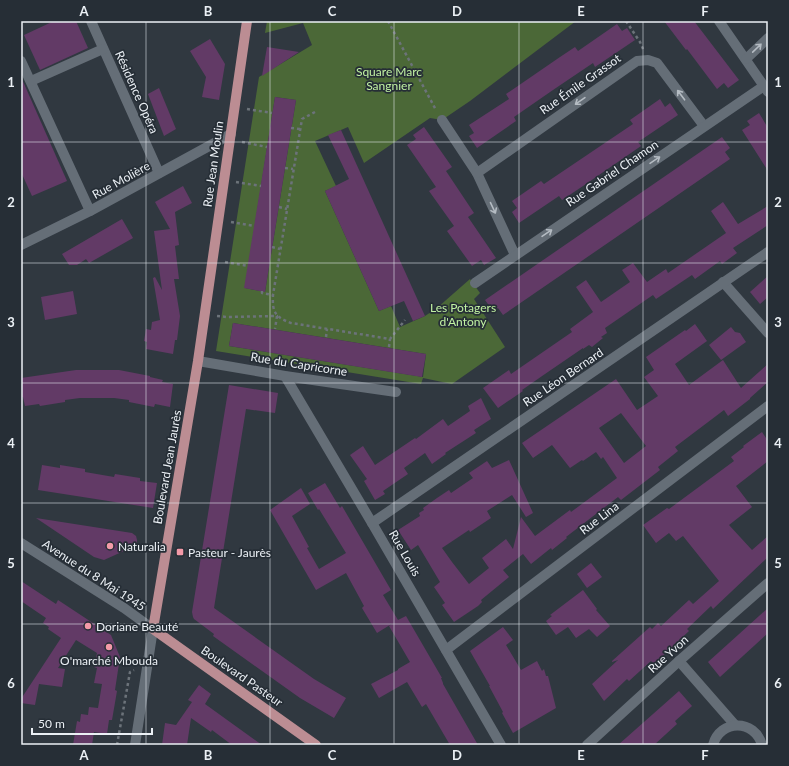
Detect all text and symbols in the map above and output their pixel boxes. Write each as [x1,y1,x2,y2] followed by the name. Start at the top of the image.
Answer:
[78,3,89,19] text: A
[204,3,213,19] text: B
[328,3,337,19] text: C
[452,3,462,19] text: D
[577,3,585,19] text: E
[701,3,709,19] text: F
[752,44,762,53] one-way arrow
[112,48,162,136] street label: Résidence Opéra
[537,50,624,118] street label: Rue Émile Grassot
[356,64,422,93] park label: Square Marc Sangnier
[7,74,15,90] text: 1
[774,74,782,90] text: 1
[676,90,685,101] one-way arrow
[574,97,585,105] one-way arrow
[200,120,226,208] street label: Rue Jean Moulin
[563,136,661,210] street label: Rue Gabriel Chamon
[649,156,660,164] one-way arrow
[90,158,152,202] street label: Rue Molière
[7,194,15,210] text: 2
[774,194,782,210] text: 2
[490,202,497,214] one-way arrow
[542,229,553,237] one-way arrow
[430,300,496,329] park label: Les Potagers d'Antony
[7,314,15,330] text: 3
[774,314,782,330] text: 3
[520,345,606,409] street label: Rue Léon Bernard
[250,349,348,379] street label: Rue du Capricorne
[150,409,184,525] street label: Boulevard Jean Jaurès
[7,435,15,451] text: 4
[774,435,782,451] text: 4
[576,498,622,538] street label: Rue Lina
[386,527,424,579] street label: Rue Louis
[40,536,148,614] street label: Avenue du 8 Mai 1945
[118,539,166,554] place label: Naturalia
[105,541,115,551] marker: Naturalia
[188,545,271,560] place label: Pasteur - Jaurès
[175,547,185,557] marker: Pasteur - Jaurès
[7,555,15,571] text: 5
[774,555,782,571] text: 5
[96,619,178,634] place label: Doriane Beauté
[83,621,93,631] marker: Doriane Beauté
[645,632,691,676] street label: Rue Yvon
[104,642,114,652] marker: O'marché Mbouda
[198,642,286,710] street label: Boulevard Pasteur
[60,653,158,668] place label: O'marché Mbouda
[7,675,15,691] text: 6
[774,675,782,691] text: 6
[32,710,152,736] scale bar
[38,716,65,731] text: 50 m
[78,747,89,763] text: A
[204,747,213,763] text: B
[328,747,337,763] text: C
[452,747,462,763] text: D
[577,747,585,763] text: E
[701,747,709,763] text: F

